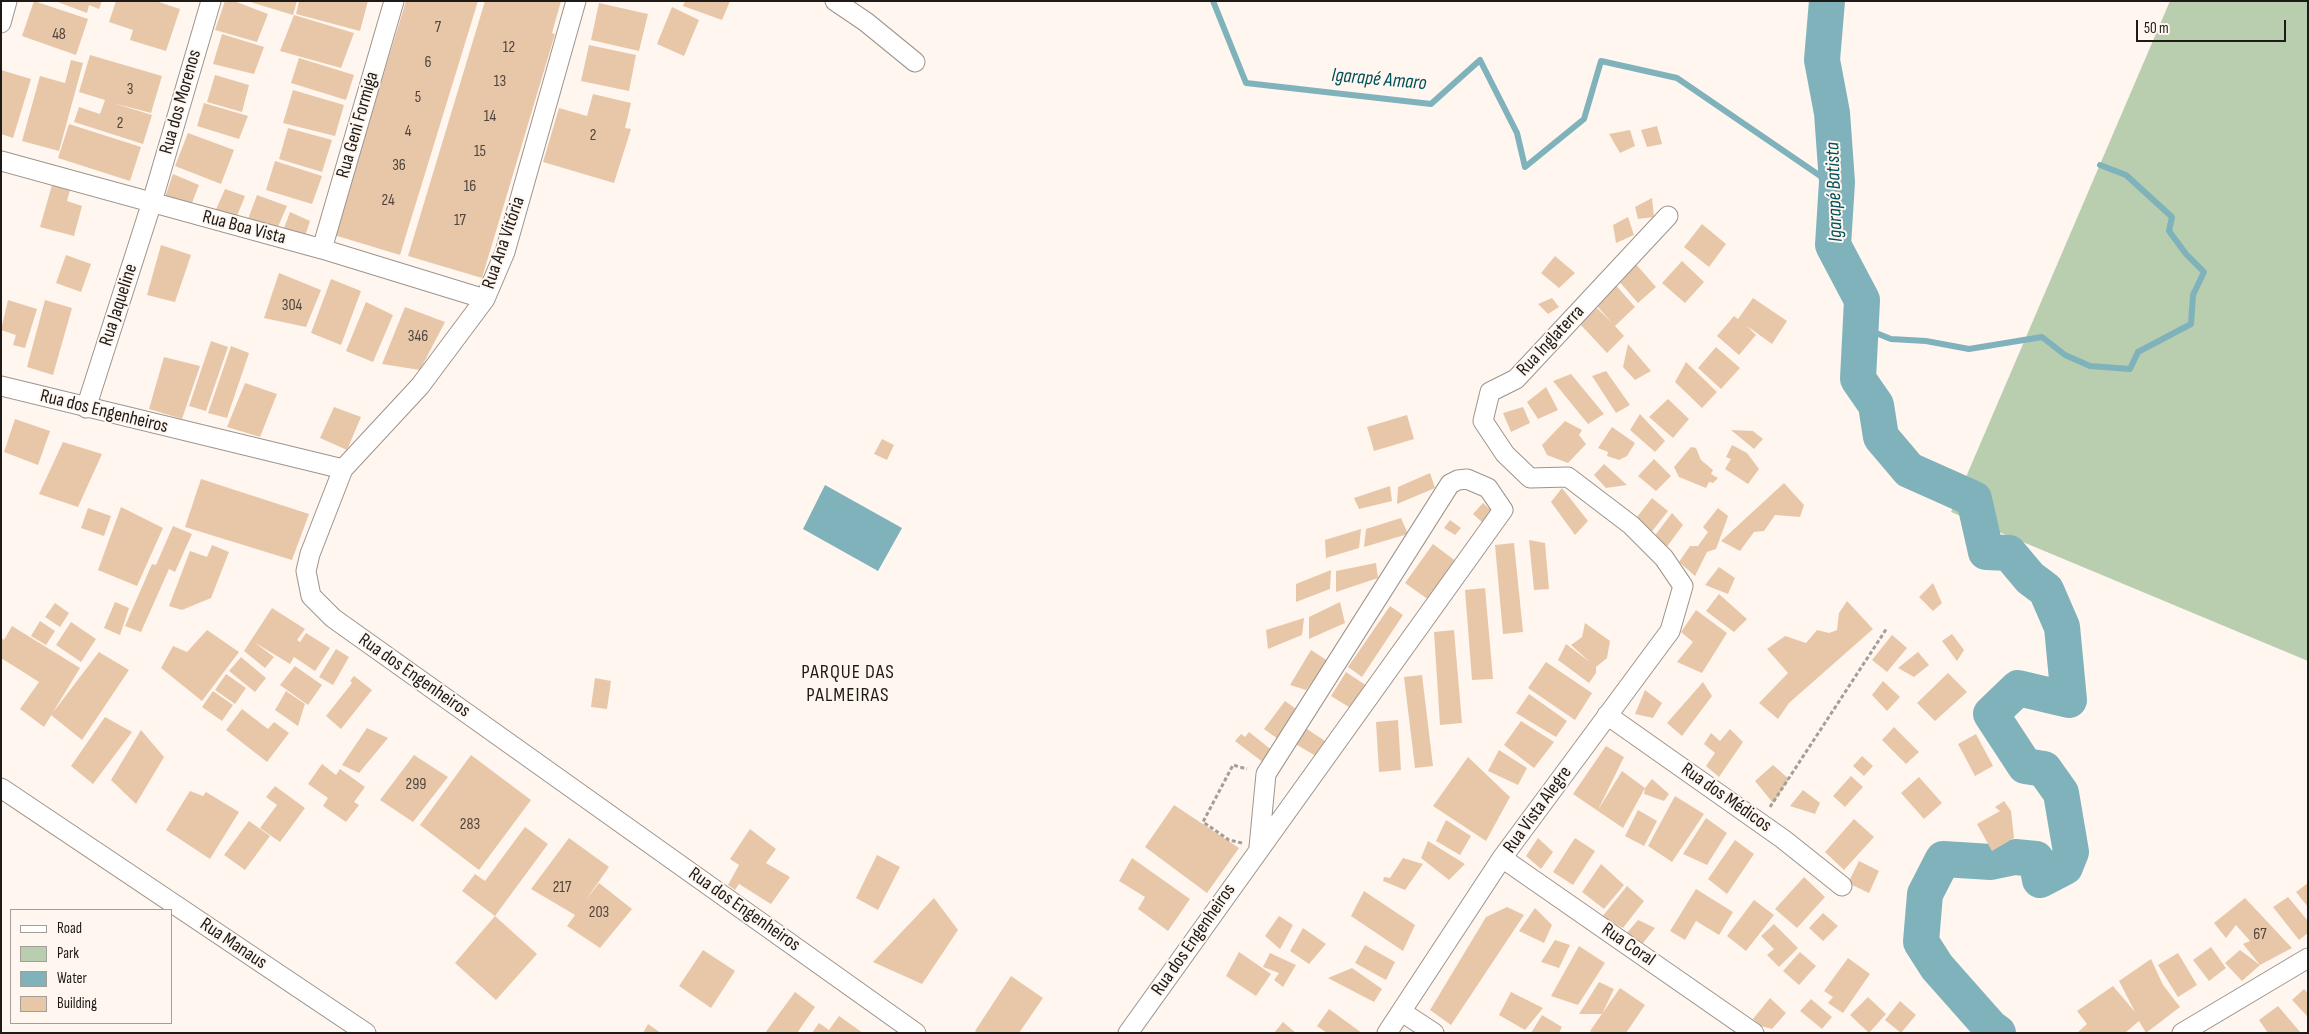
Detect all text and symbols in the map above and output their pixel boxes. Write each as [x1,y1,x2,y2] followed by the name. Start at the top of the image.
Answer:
[2139,10,2289,42] scale bar
[435,18,441,38] house number: 7
[2144,19,2169,38] text: 50 m
[52,25,66,45] house number: 48
[503,38,515,58] house number: 12
[155,47,207,157] street label: Rua dos Morenos
[424,53,432,73] house number: 6
[1330,64,1428,96] water label: Igarapé Amaro
[332,69,384,181] street label: Rua Geni Formiga
[494,72,506,92] house number: 13
[127,80,133,100] house number: 3
[415,88,421,108] house number: 5
[484,107,496,127] house number: 14
[117,114,123,134] house number: 2
[405,122,411,142] house number: 4
[590,126,596,146] house number: 2
[474,142,486,162] house number: 15
[1821,142,1849,242] water label: Igarapé Batista
[392,156,406,176] house number: 36
[464,177,476,197] house number: 16
[381,191,395,211] house number: 24
[478,194,530,292] street label: Rua Ana Vitória
[200,206,288,250] street label: Rua Boa Vista
[454,211,466,231] house number: 17
[95,261,143,349] street label: Rua Jaqueline
[282,296,302,316] house number: 304
[1512,301,1590,381] street label: Rua Inglaterra
[408,327,428,347] house number: 346
[38,385,170,439] street label: Rua dos Engenheiros
[354,629,474,723] street label: Rua dos Engenheiros
[800,661,896,708] district label: PARQUE DAS PALMEIRAS
[1676,758,1776,838] street label: Rua dos Médicos
[1499,762,1577,858] street label: Rua Vista Alegre
[406,775,426,795] house number: 299
[460,815,480,835] house number: 283
[684,863,804,957] street label: Rua dos Engenheiros
[553,878,571,898] house number: 217
[1147,880,1241,1000] street label: Rua dos Engenheiros
[589,903,609,923] house number: 203
[10,909,172,1024] legend
[195,913,271,975] street label: Rua Manaus
[1597,918,1659,972] street label: Rua Coral
[57,919,82,938] text: Road
[2253,925,2267,945] house number: 67
[57,944,79,963] text: Park
[57,969,87,988] text: Water
[57,994,97,1013] text: Building

